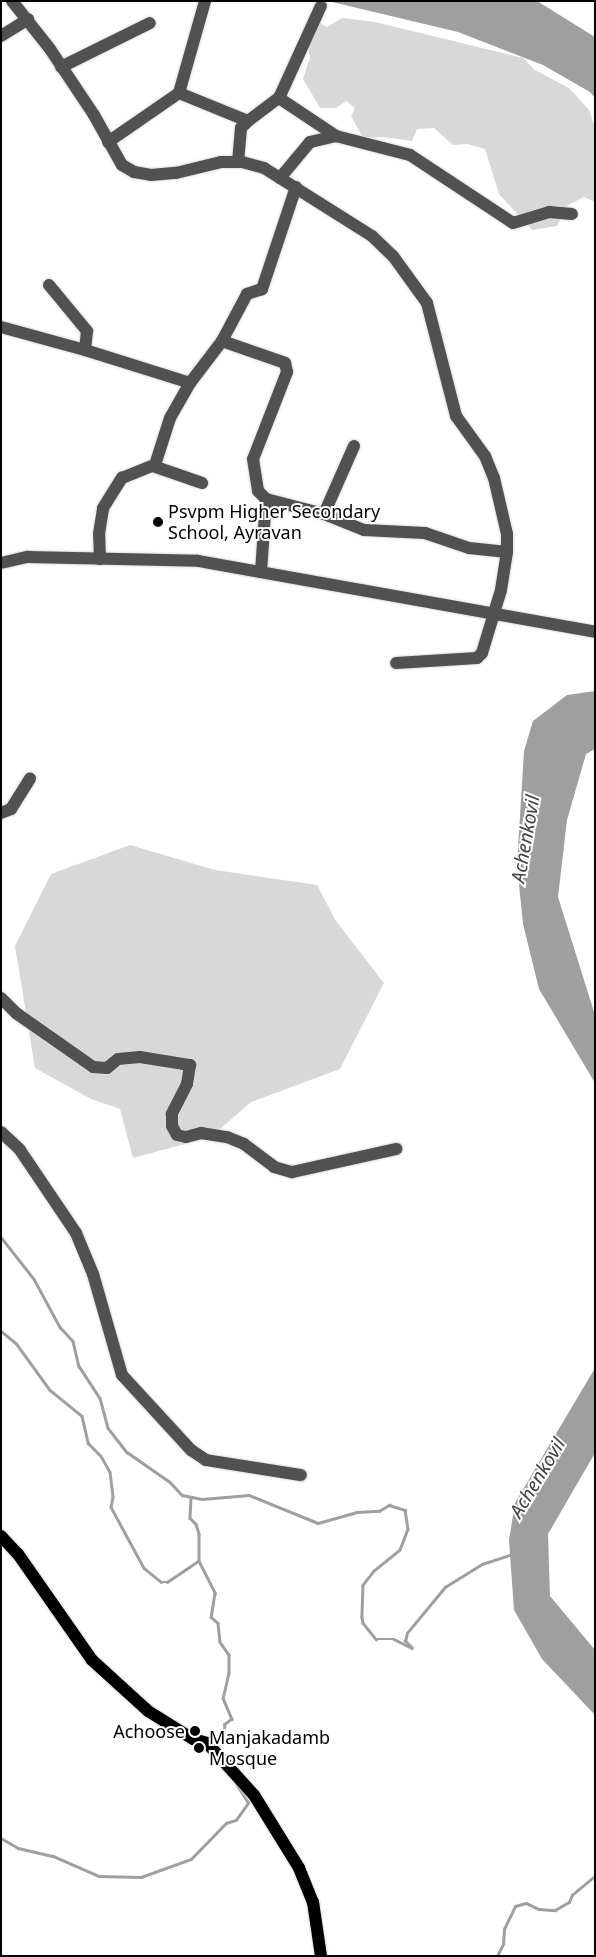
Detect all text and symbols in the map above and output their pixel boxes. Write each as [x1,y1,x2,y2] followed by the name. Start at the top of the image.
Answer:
[168,501,380,544] place label: Psvpm Higher Secondary School, Ayravan
[152,516,164,528] marker: Psvpm Higher Secondary School, Ayravan
[507,793,545,885] water label: Achenkovil
[505,1434,571,1522] water label: Achenkovil
[113,1720,185,1742] place label: Achoose
[189,1725,201,1737] marker: Achoose
[209,1727,330,1770] place label: Manjakadamb Mosque
[193,1742,205,1754] marker: Manjakadamb Mosque

